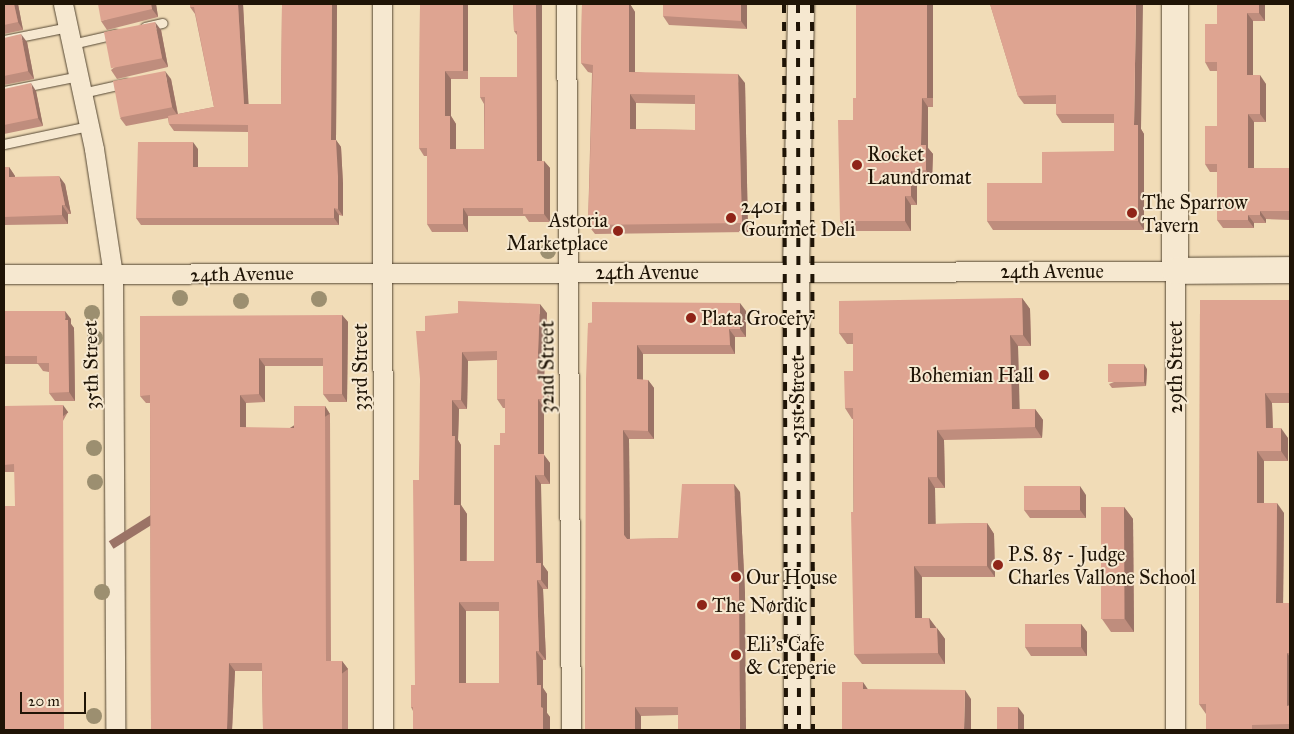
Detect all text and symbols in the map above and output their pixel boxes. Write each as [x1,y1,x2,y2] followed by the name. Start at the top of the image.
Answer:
[867,142,972,189] place label: Rocket Laundromat
[851,159,863,171] marker: Rocket Laundromat
[1142,190,1248,237] place label: The Sparrow Tavern
[741,195,855,242] place label: 2401 Gourmet Deli
[1126,207,1138,219] marker: The Sparrow Tavern
[507,208,608,255] place label: Astoria Marketplace
[725,212,737,224] marker: 2401 Gourmet Deli
[612,225,624,237] marker: Astoria Marketplace
[1000,259,1104,283] street label: 24th Avenue
[595,260,699,284] street label: 24th Avenue
[190,261,294,287] street label: 24th Avenue
[701,306,812,330] place label: Plata Grocery
[685,312,697,324] marker: Plata Grocery
[78,320,104,410] street label: 35th Street
[535,321,559,413] street label: 32nd Street
[1163,321,1187,413] street label: 29th Street
[348,323,372,411] street label: 33rd Street
[785,355,809,439] street label: 31st Street
[909,363,1034,387] place label: Bohemian Hall
[1038,369,1050,381] marker: Bohemian Hall
[1008,542,1196,589] place label: P.S. 85 - Judge Charles Vallone School
[992,559,1004,571] marker: P.S. 85 - Judge Charles Vallone School
[746,565,837,589] place label: Our House
[730,571,742,583] marker: Our House
[712,593,807,617] place label: The Nørdic
[696,599,708,611] marker: The Nørdic
[746,632,836,679] place label: Eli’s Cafe & Creperie
[730,649,742,661] marker: Eli’s Cafe & Creperie
[22,682,89,714] scale bar
[28,692,60,710] text: 20 m

